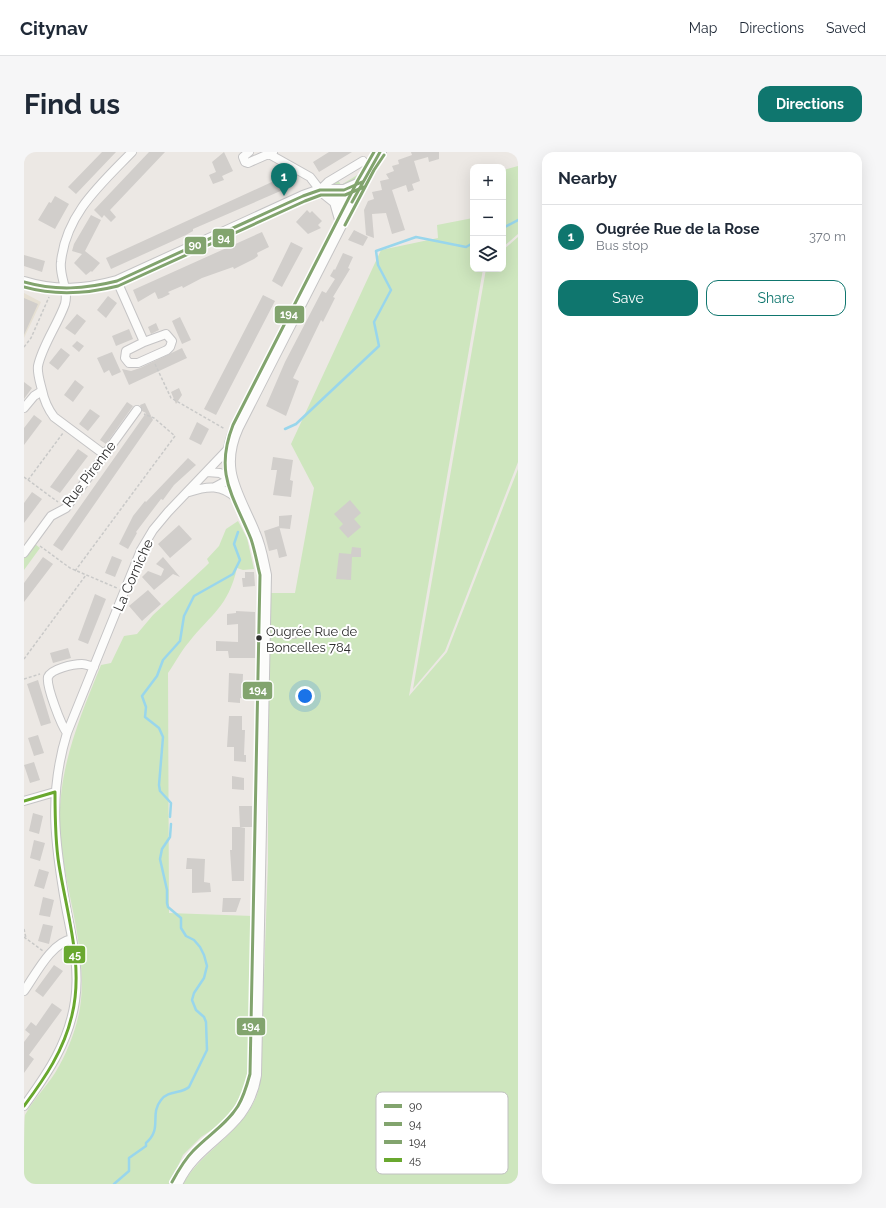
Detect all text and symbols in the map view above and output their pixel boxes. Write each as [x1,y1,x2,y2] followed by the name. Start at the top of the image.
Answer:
[20,17,88,39] text: Citynav
[689,20,717,36] text: Map
[739,20,804,36] text: Directions
[826,20,866,36] text: Saved
[758,86,862,122] button: Directions
[24,88,120,121] text: Find us
[271,163,297,196] pin: 1
[470,164,506,272] map controls
[470,164,506,200] button: +
[558,168,617,188] text: Nearby
[470,200,506,236] button: −
[596,220,760,238] text: Ougrée Rue de la Rose
[212,228,235,248] line badge: 94
[568,229,574,244] text: 1
[809,229,846,244] text: 370 m
[218,232,230,245] text: 94
[184,236,207,255] line badge: 90
[470,236,506,272] button: layers
[596,238,648,253] text: Bus stop
[188,239,202,252] text: 90
[558,280,698,316] button: Save
[706,280,846,316] button: Share
[274,305,305,324] line badge: 194
[280,308,298,321] text: 194
[59,438,119,510] street label: Rue Pirenne
[110,536,156,614] street label: La Corniche
[266,624,358,655] place label: Ougrée Rue de Boncelles 784
[254,633,264,643] marker: Ougrée Rue de Boncelles 784
[242,681,273,700] line badge: 194
[249,684,267,697] text: 194
[295,686,315,706] your location
[63,945,86,964] line badge: 45
[69,949,81,962] text: 45
[236,1017,266,1036] line badge: 194
[242,1020,260,1033] text: 194
[376,1092,508,1174] legend
[409,1100,422,1113] text: 90
[409,1118,421,1131] text: 94
[409,1136,426,1149] text: 194
[409,1154,421,1167] text: 45

